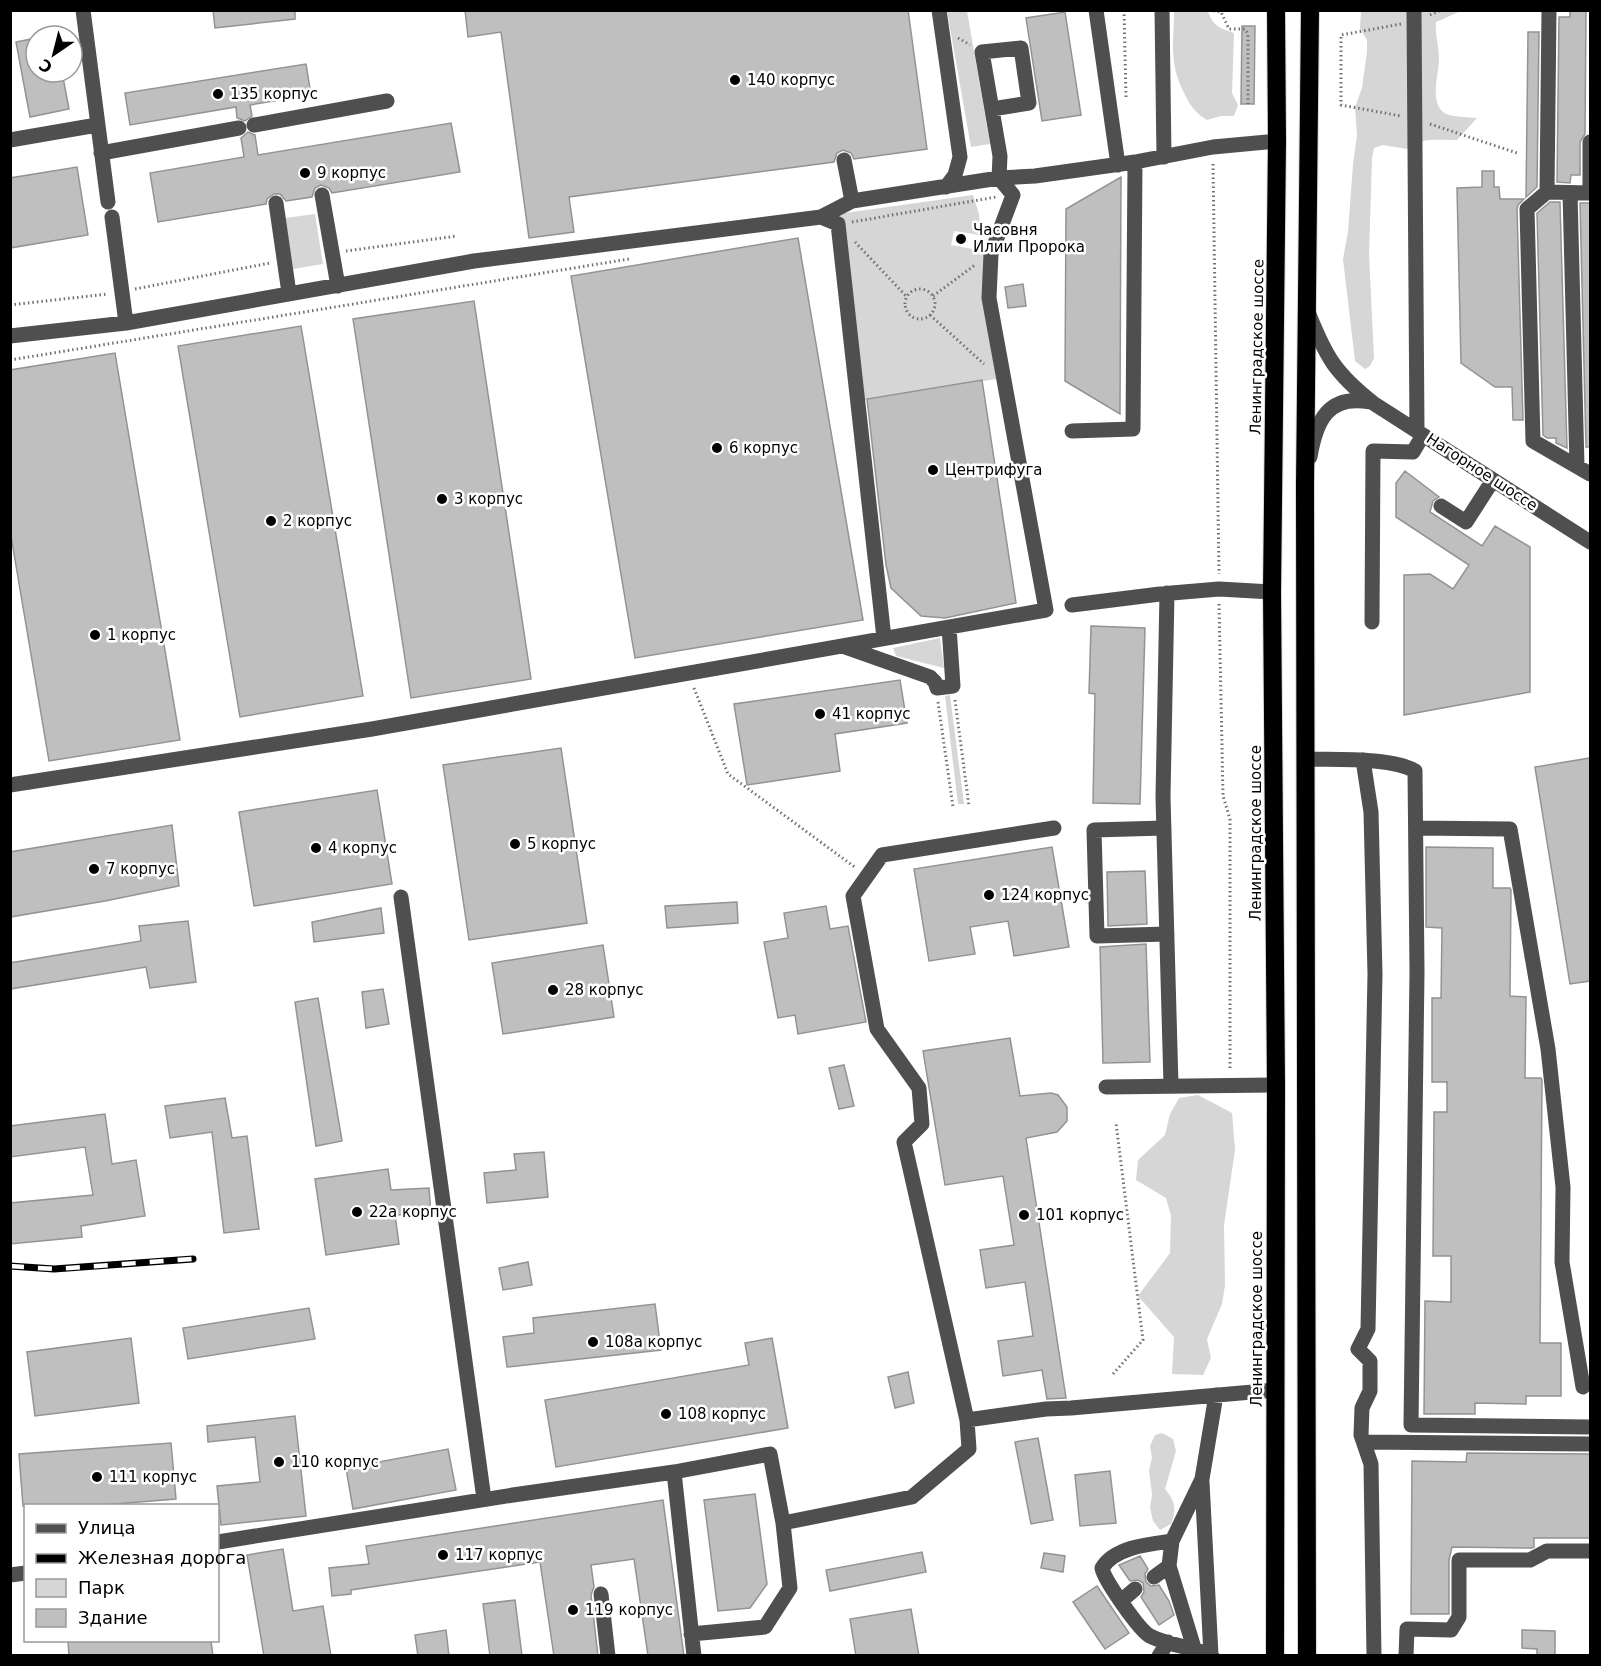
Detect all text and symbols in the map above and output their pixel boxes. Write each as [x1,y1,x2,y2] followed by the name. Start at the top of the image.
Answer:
[24,24,84,84] north arrow
[35,55,56,77] text: С
[747,71,835,89] place label: 140 корпус
[728,73,742,87] marker: 140 корпус
[230,85,318,103] place label: 135 корпус
[211,87,225,101] marker: 135 корпус
[317,164,386,182] place label: 9 корпус
[298,166,312,180] marker: 9 корпус
[973,221,1085,256] place label: Часовня Илии Пророка
[954,232,968,246] marker: Часовня Илии Пророка
[1246,259,1268,435] street label: Ленинградское шоссе
[1423,429,1541,515] street label: Нагорное шоссе
[729,439,798,457] place label: 6 корпус
[710,441,724,455] marker: 6 корпус
[945,461,1042,479] place label: Центрифуга
[926,463,940,477] marker: Центрифуга
[454,490,523,508] place label: 3 корпус
[435,492,449,506] marker: 3 корпус
[283,512,352,530] place label: 2 корпус
[264,514,278,528] marker: 2 корпус
[107,626,176,644] place label: 1 корпус
[88,628,102,642] marker: 1 корпус
[832,705,911,723] place label: 41 корпус
[813,707,827,721] marker: 41 корпус
[1247,745,1265,921] street label: Ленинградское шоссе
[527,835,596,853] place label: 5 корпус
[508,837,522,851] marker: 5 корпус
[328,839,397,857] place label: 4 корпус
[309,841,323,855] marker: 4 корпус
[106,860,175,878] place label: 7 корпус
[87,862,101,876] marker: 7 корпус
[1001,886,1089,904] place label: 124 корпус
[982,888,996,902] marker: 124 корпус
[565,981,644,999] place label: 28 корпус
[546,983,560,997] marker: 28 корпус
[369,1203,457,1221] place label: 22а корпус
[350,1205,364,1219] marker: 22а корпус
[1036,1206,1124,1224] place label: 101 корпус
[1017,1208,1031,1222] marker: 101 корпус
[1248,1231,1266,1407] street label: Ленинградское шоссе
[605,1333,702,1351] place label: 108а корпус
[586,1335,600,1349] marker: 108а корпус
[678,1405,766,1423] place label: 108 корпус
[659,1407,673,1421] marker: 108 корпус
[291,1453,379,1471] place label: 110 корпус
[272,1455,286,1469] marker: 110 корпус
[109,1468,197,1486] place label: 111 корпус
[90,1470,104,1484] marker: 111 корпус
[24,1504,219,1642] legend
[78,1517,135,1538] text: Улица
[455,1546,543,1564] place label: 117 корпус
[78,1547,246,1568] text: Железная дорога
[436,1548,450,1562] marker: 117 корпус
[78,1577,125,1598] text: Парк
[585,1601,673,1619] place label: 119 корпус
[566,1603,580,1617] marker: 119 корпус
[78,1607,148,1628] text: Здание

